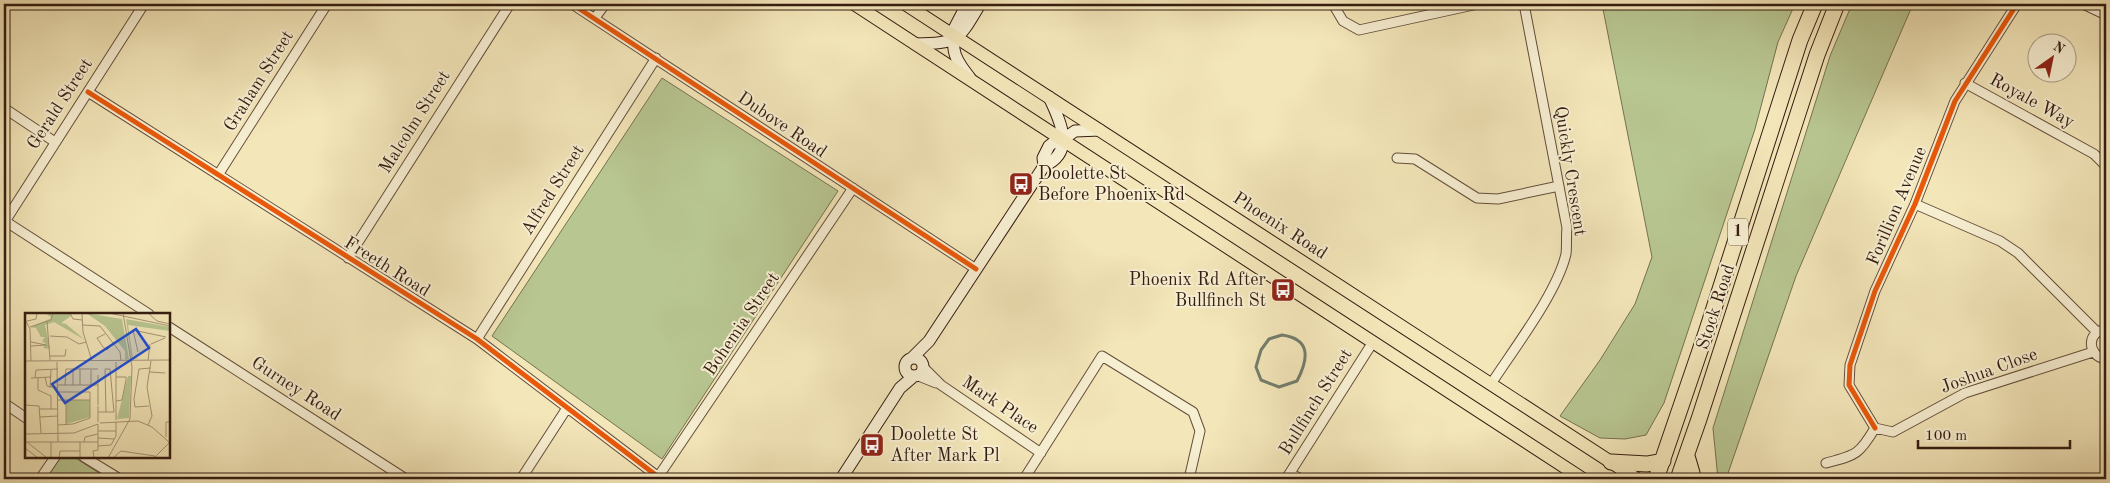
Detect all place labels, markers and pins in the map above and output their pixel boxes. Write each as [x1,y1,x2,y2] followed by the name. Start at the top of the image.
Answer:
[1038,165,1185,204] place label: Doolette St Before Phoenix Rd
[1008,171,1034,197] bus stop icon: Doolette St Before Phoenix Rd
[1129,271,1267,310] place label: Phoenix Rd After Bullfinch St
[1270,277,1296,303] bus stop icon: Phoenix Rd After Bullfinch St
[890,426,1000,465] place label: Doolette St After Mark Pl
[859,432,885,458] bus stop icon: Doolette St After Mark Pl

